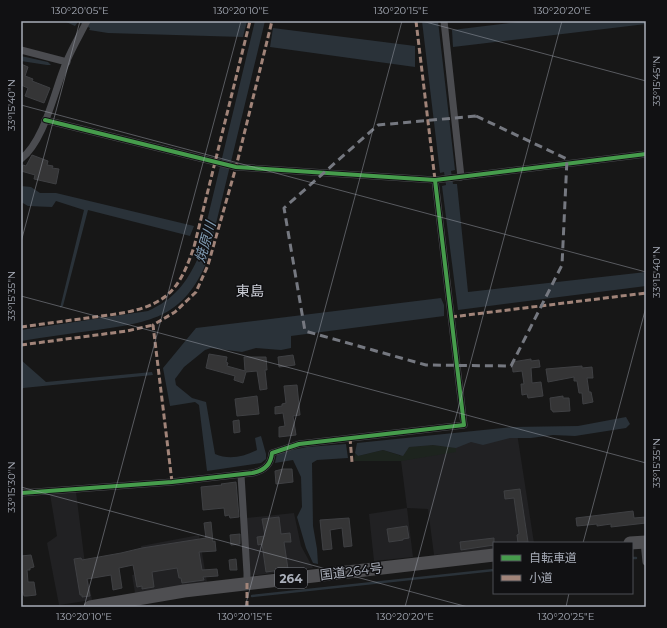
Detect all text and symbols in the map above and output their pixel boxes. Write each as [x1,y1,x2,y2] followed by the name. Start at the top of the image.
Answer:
[51,4,109,17] text: 130°20'05"E
[213,4,269,17] text: 130°20'10"E
[374,4,429,17] text: 130°20'15"E
[533,4,591,17] text: 130°20'20"E
[650,56,663,106] text: 33°15'45"N
[5,79,18,131] text: 33°15'40"N
[191,217,220,265] water label: 焼原川
[650,246,663,298] text: 33°15'40"N
[5,271,18,321] text: 33°15'35"N
[236,282,264,300] district label: 東島
[650,438,663,488] text: 33°15'35"N
[5,461,18,513] text: 33°15'30"N
[493,542,633,594] legend
[529,550,577,565] text: 自転車道
[319,559,383,583] street label: 国道264号
[275,568,307,588] road number: 264
[529,570,553,585] text: 小道
[56,610,112,623] text: 130°20'10"E
[218,610,273,623] text: 130°20'15"E
[376,610,434,623] text: 130°20'20"E
[538,610,595,623] text: 130°20'25"E

